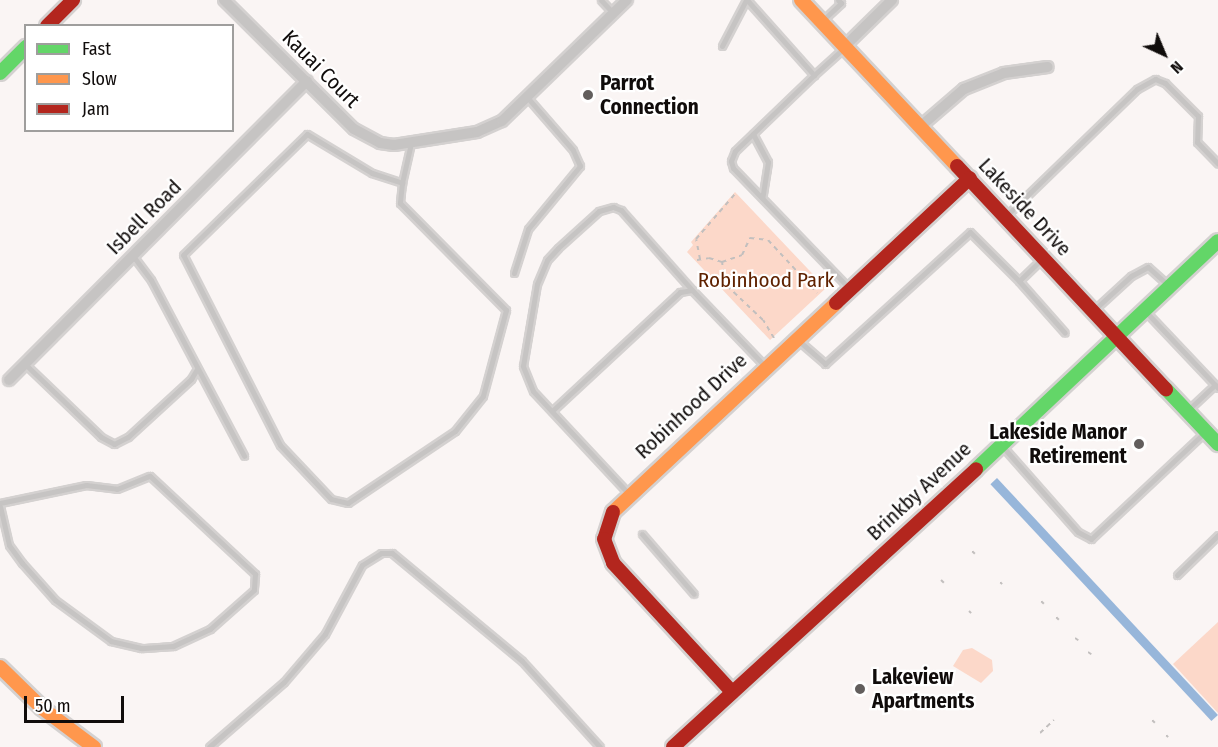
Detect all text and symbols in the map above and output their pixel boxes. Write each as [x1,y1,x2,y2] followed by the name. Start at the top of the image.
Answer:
[24,24,234,132] legend
[1134,24,1194,84] north arrow
[277,25,365,113] street label: Kauai Court
[82,38,111,60] text: Fast
[1167,57,1187,77] text: N
[82,68,117,90] text: Slow
[600,70,699,120] place label: Parrot Connection
[581,88,595,102] marker: Parrot Connection
[82,98,110,120] text: Jam
[973,153,1077,261] street label: Lakeside Drive
[101,174,187,260] street label: Isbell Road
[698,267,834,293] park label: Robinhood Park
[630,348,752,464] street label: Robinhood Drive
[989,419,1127,469] place label: Lakeside Manor Retirement
[862,436,976,546] street label: Brinkby Avenue
[1132,437,1146,451] marker: Lakeside Manor Retirement
[872,664,974,714] place label: Lakeview Apartments
[853,682,867,696] marker: Lakeview Apartments
[27,684,128,722] scale bar
[35,695,71,717] text: 50 m

